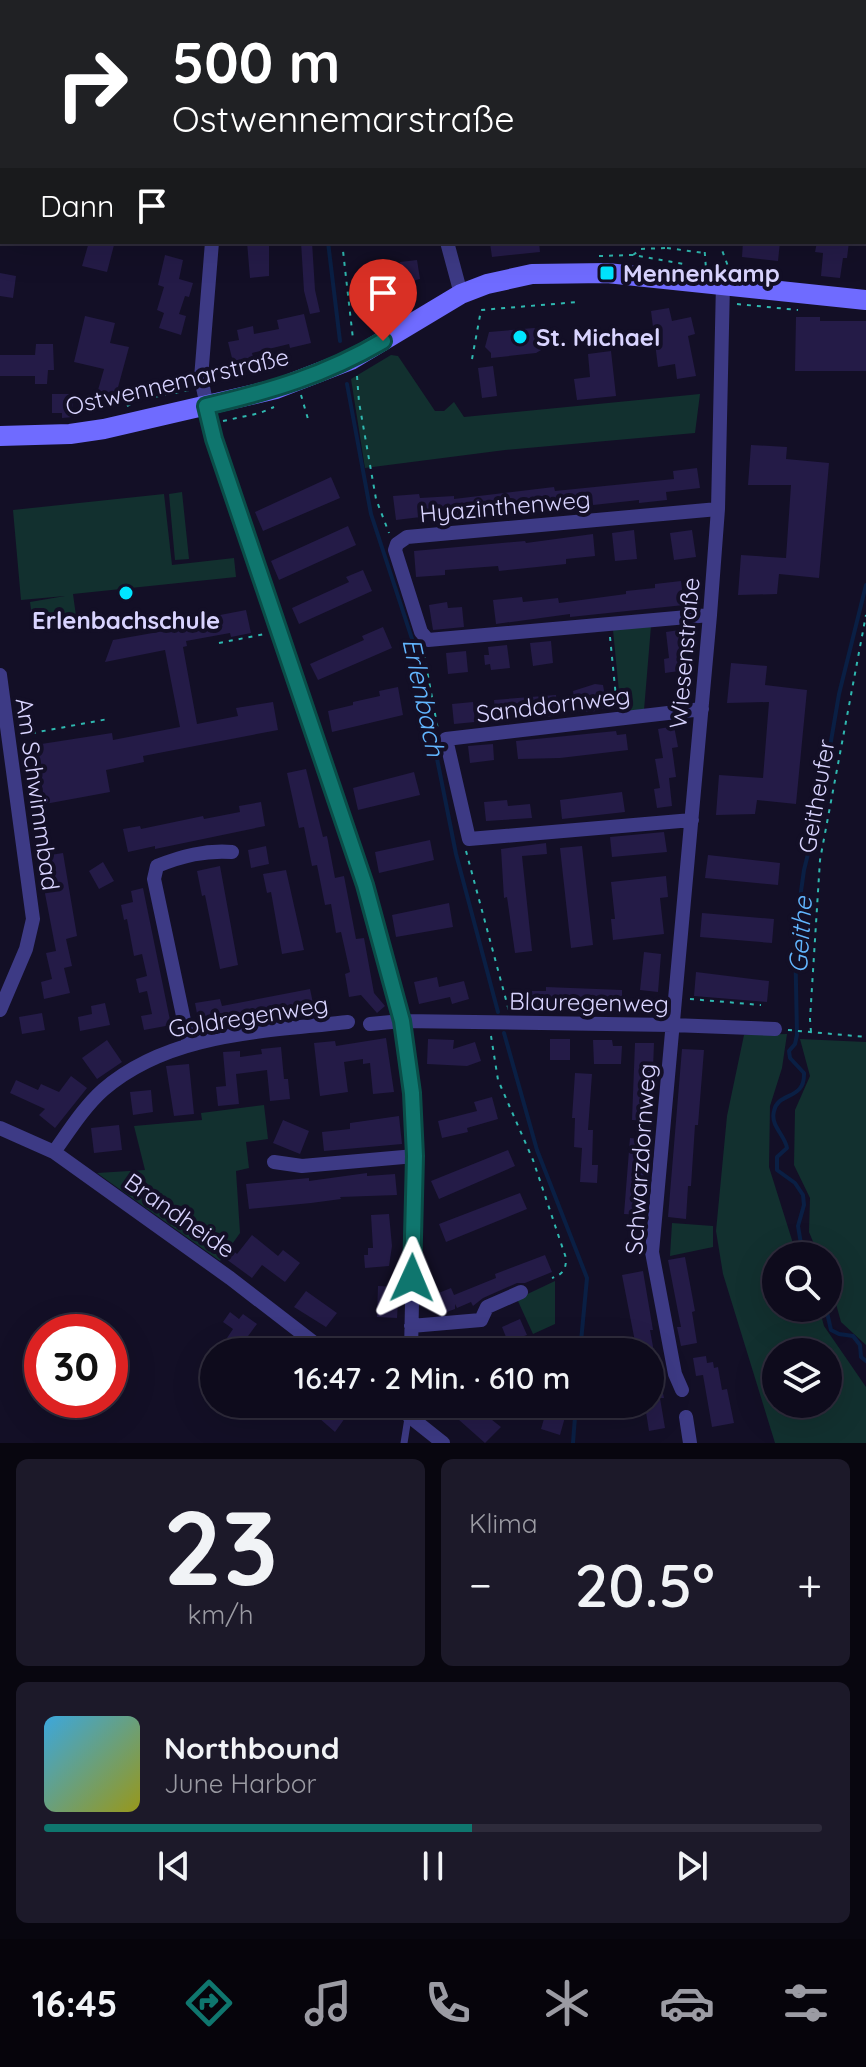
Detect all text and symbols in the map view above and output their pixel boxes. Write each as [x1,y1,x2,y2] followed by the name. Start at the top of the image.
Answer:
[172,27,340,97] text: 500 m
[40,32,144,136] icon: right
[172,96,514,141] text: Ostwennemarstraße
[130,184,174,228] icon: arrive
[40,187,114,225] text: Dann
[623,258,780,288] place label: Mennenkamp
[349,259,417,341] pin
[598,264,616,282] marker: Mennenkamp
[361,271,405,315] icon: arrive
[536,322,660,352] place label: St. Michael
[511,328,529,346] marker: St. Michael
[62,341,292,421] street label: Ostwennemarstraße
[418,484,592,528] street label: Hyazinthenweg
[662,576,706,730] street label: Wiesenstraße
[117,584,135,602] marker: Erlenbachschule
[32,605,220,635] place label: Erlenbachschule
[395,635,453,760] water label: Erlenbach
[474,680,632,728] street label: Sanddornweg
[10,696,66,892] street label: Am Schwimmbad
[791,737,841,855] street label: Geitheufer
[781,894,819,974] water label: Geithe
[509,986,669,1018] street label: Blauregenweg
[166,989,330,1043] street label: Goldregenweg
[618,1063,662,1255] street label: Schwarzdornweg
[119,1166,241,1264] street label: Brandheide
[370,1236,454,1320] position arrow
[762,1242,842,1418] map controls
[762,1242,842,1322] button: search
[24,1314,128,1418] speed limit sign: 30
[762,1338,842,1418] button: layers
[294,1359,570,1397] text: 16:47 · 2 Min. · 610 m
[163,1481,278,1611] text: 23
[469,1507,538,1540] text: Klima
[574,1547,715,1622] text: 20.5°
[469,1557,492,1612] text: −
[797,1557,822,1612] text: +
[188,1598,253,1631] text: km/h
[164,1729,340,1767] text: Northbound
[164,1767,316,1800] text: June Harbor
[152,1844,196,1888] icon: previous
[411,1844,455,1888] icon: pause
[670,1844,714,1888] icon: next
[181,1975,237,2031] icon: directions
[300,1975,356,2031] icon: music
[420,1975,476,2031] icon: phone
[539,1975,595,2031] icon: climate
[659,1975,715,2031] icon: car
[778,1975,834,2031] icon: filters
[32,1981,117,2026] text: 16:45

